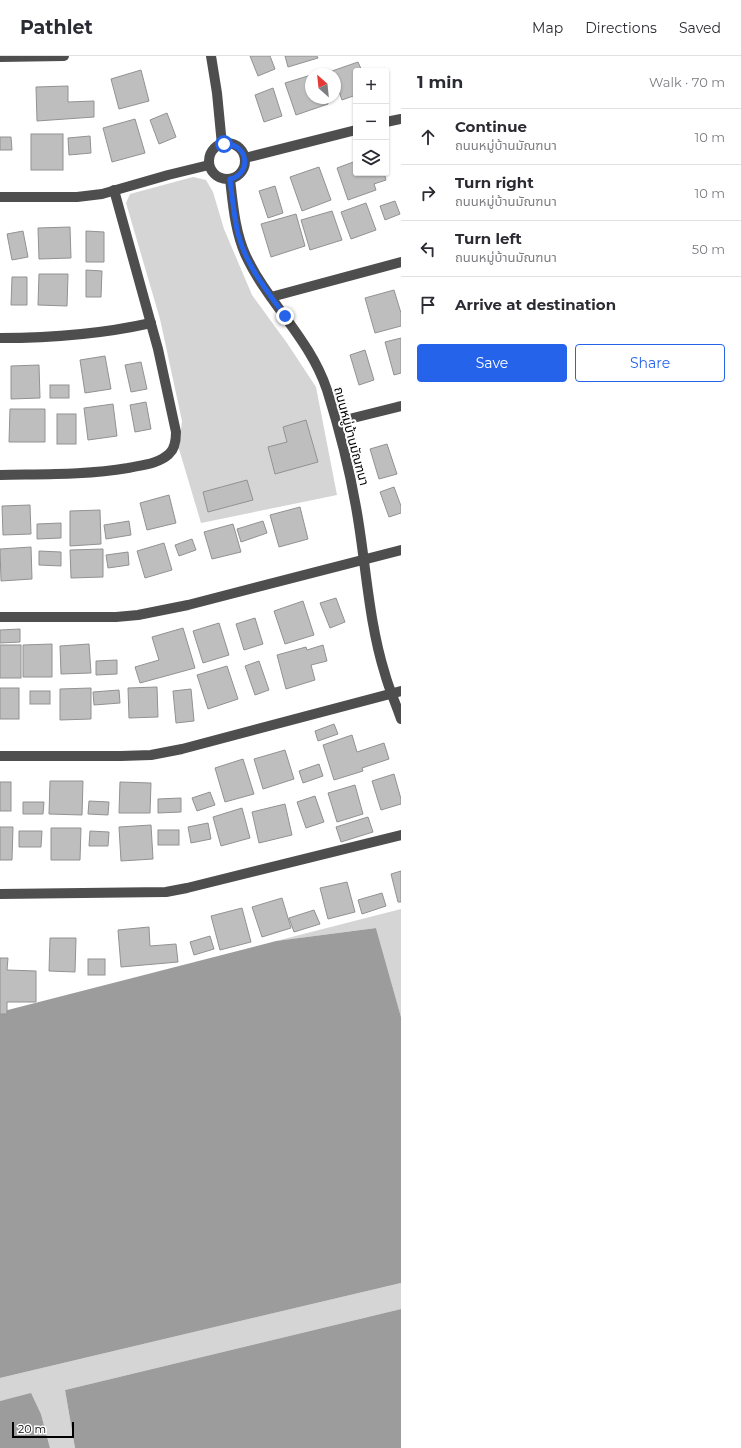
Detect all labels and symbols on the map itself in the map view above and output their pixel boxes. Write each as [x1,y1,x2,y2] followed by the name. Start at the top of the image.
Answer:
[305,68,341,104] north arrow
[215,135,233,153] route start
[276,307,294,325] route end
[331,385,373,487] street label: ถนนหมู่บ้านมัณฑนา
[12,1420,74,1439] scale bar

